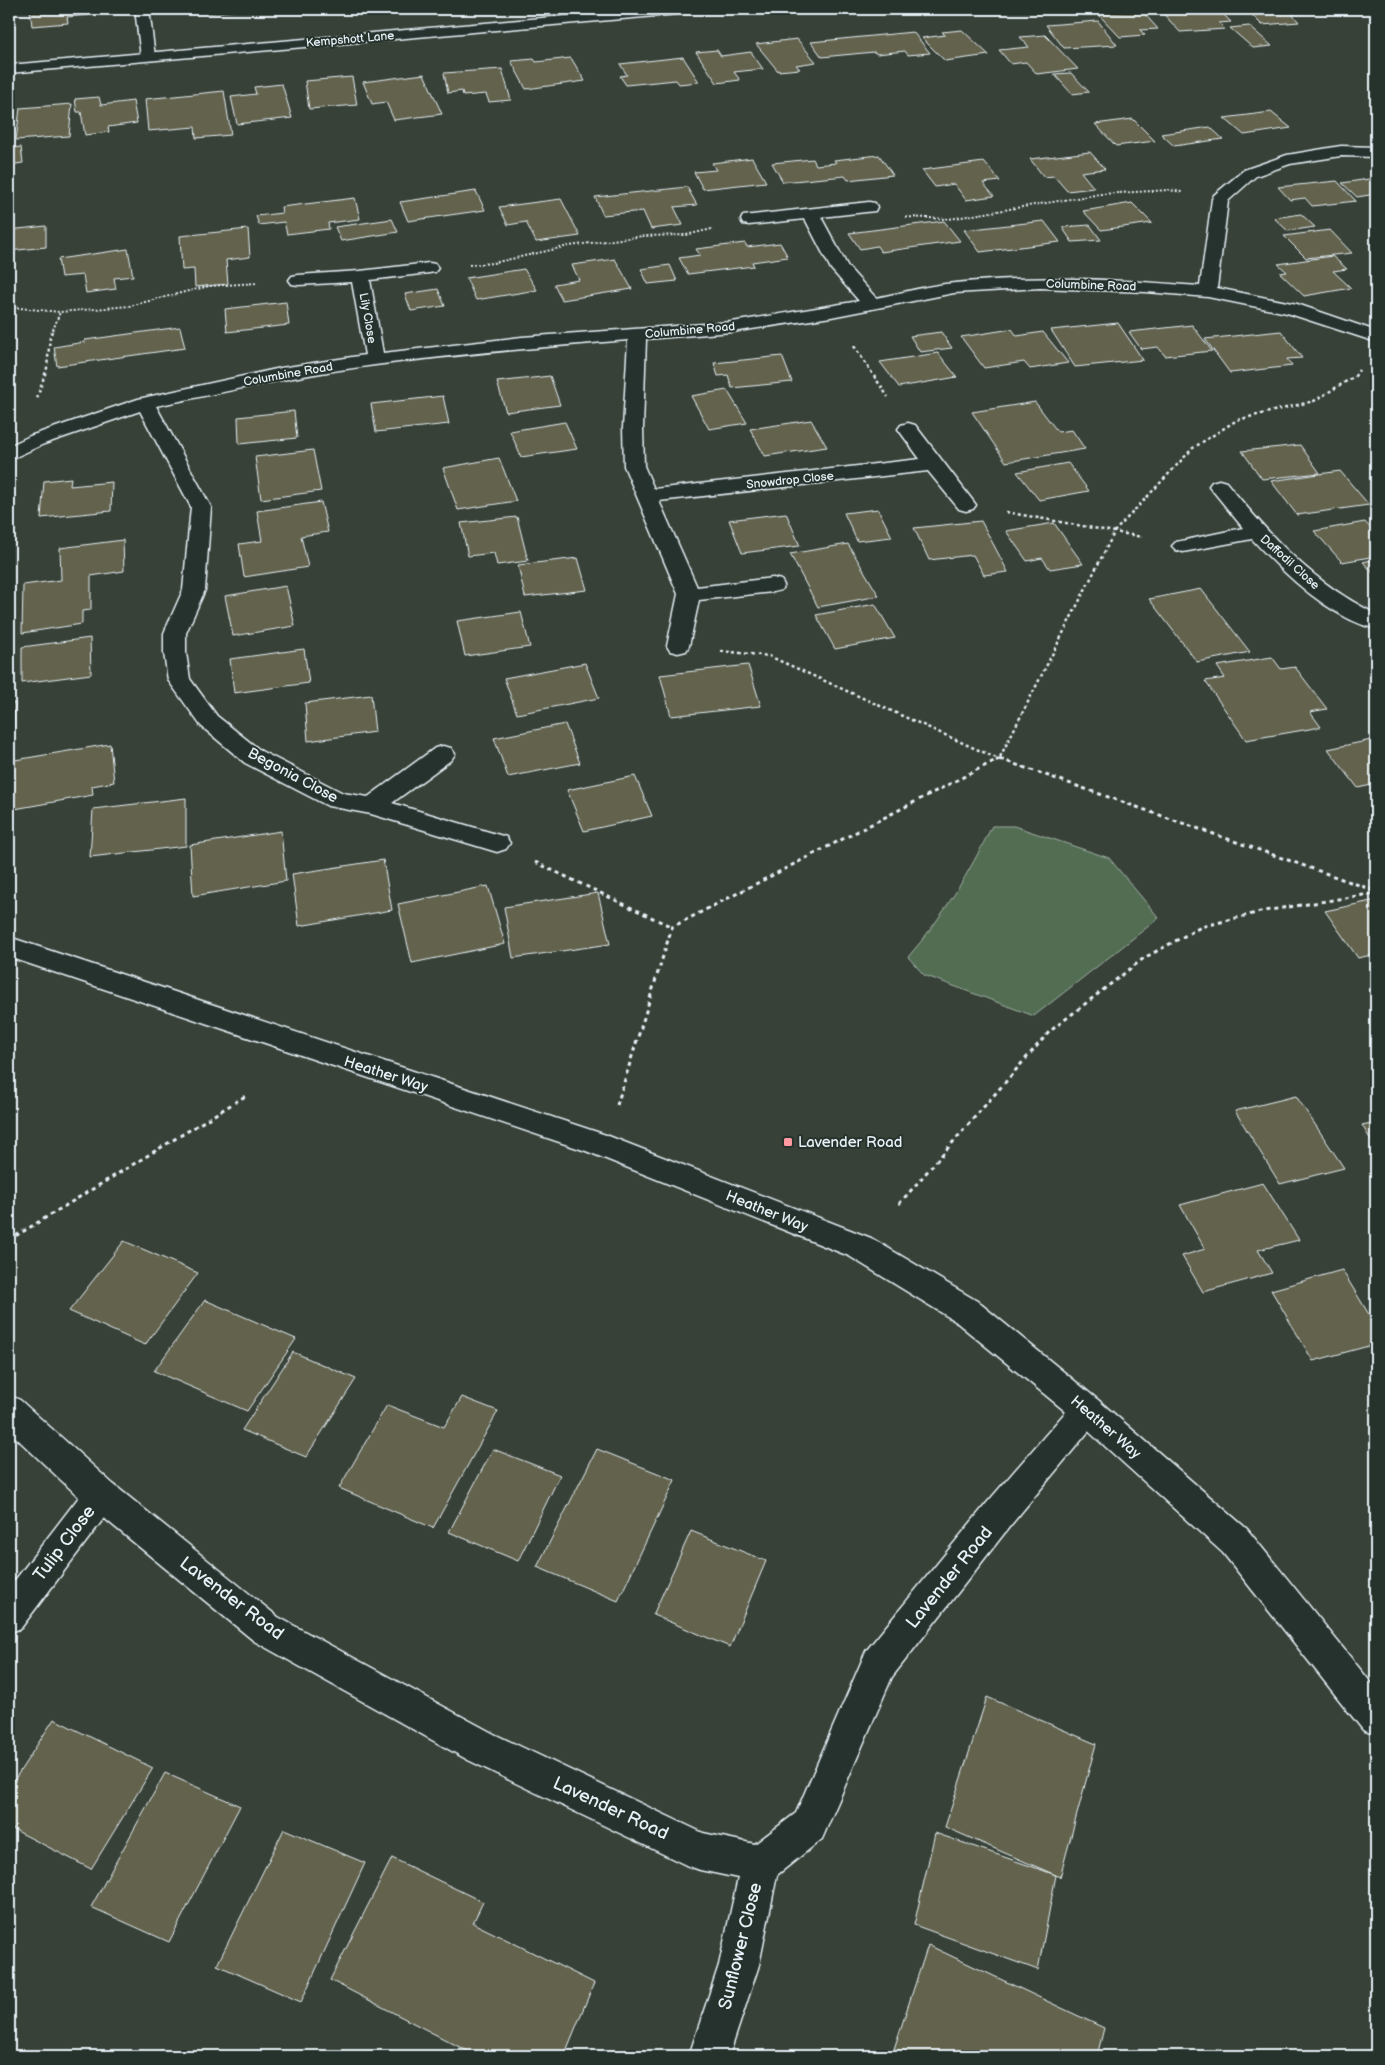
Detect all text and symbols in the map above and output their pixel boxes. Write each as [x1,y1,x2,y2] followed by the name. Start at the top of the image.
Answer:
[305,28,395,51] street label: Kempshott Lane
[1046,276,1137,295] street label: Columbine Road
[356,292,379,345] street label: Lily Close
[644,319,736,342] street label: Columbine Road
[242,359,334,390] street label: Columbine Road
[746,468,834,493] street label: Snowdrop Close
[1257,532,1322,593] street label: Daffodil Close
[244,744,341,807] street label: Begonia Close
[341,1052,430,1097] street label: Heather Way
[798,1133,902,1152] place label: Lavender Road
[782,1136,794,1148] marker: Lavender Road
[723,1186,811,1237] street label: Heather Way
[1067,1392,1145,1463] street label: Heather Way
[29,1501,100,1585] street label: Tulip Close
[902,1522,997,1633] street label: Lavender Road
[175,1552,288,1644] street label: Lavender Road
[550,1772,672,1844] street label: Lavender Road
[715,1880,766,2012] street label: Sunflower Close

